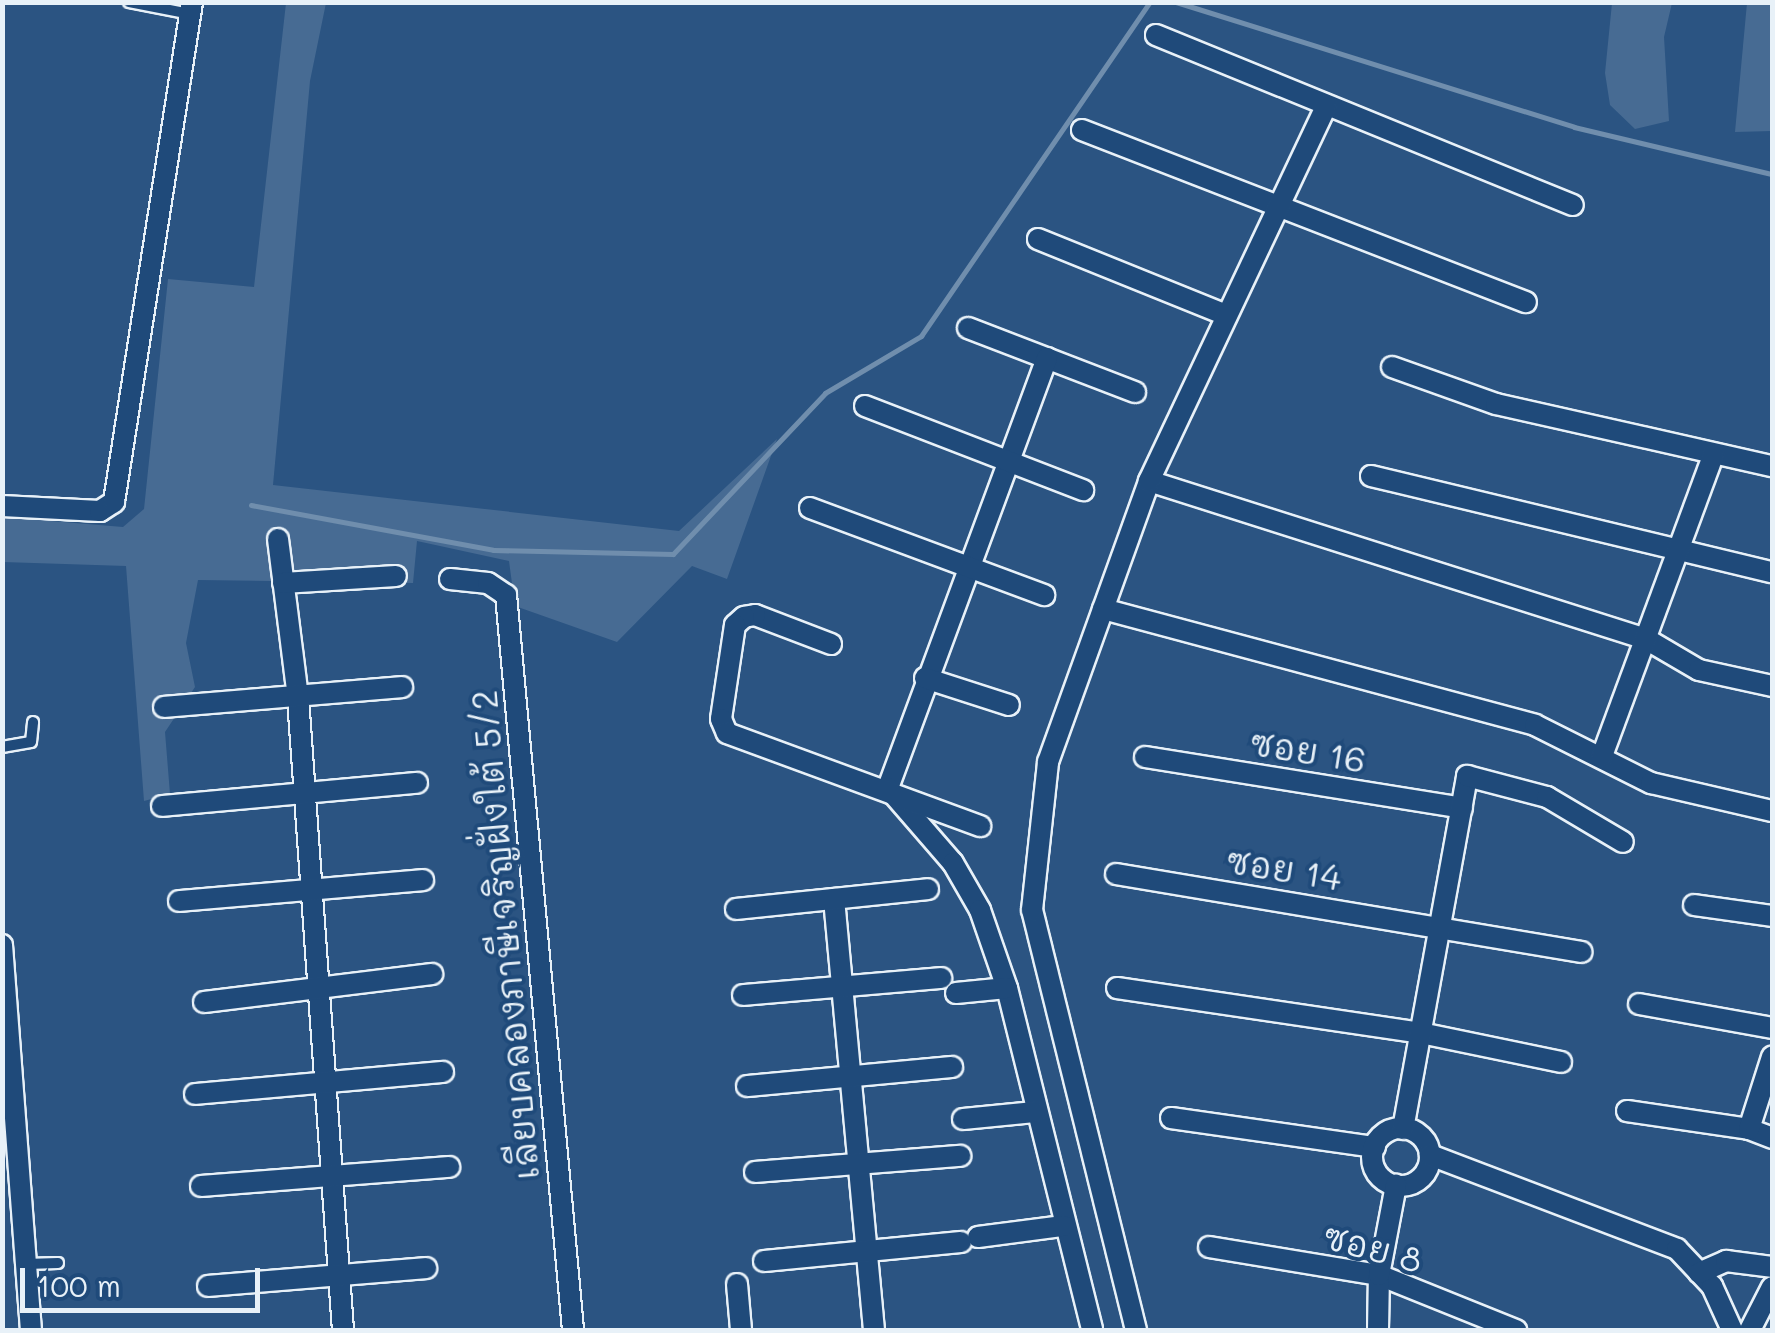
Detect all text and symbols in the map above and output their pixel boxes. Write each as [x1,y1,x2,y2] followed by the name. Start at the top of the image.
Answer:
[462,689,546,1181] street label: เลียบคลองภาษีเจริญฝั่งใต้ 5/2
[1247,720,1369,780] street label: ซอย 16
[1223,838,1345,898] street label: ซอย 14
[1319,1214,1427,1280] street label: ซอย 8
[25,1248,265,1310] scale bar
[37,1265,121,1305] text: 100 m

